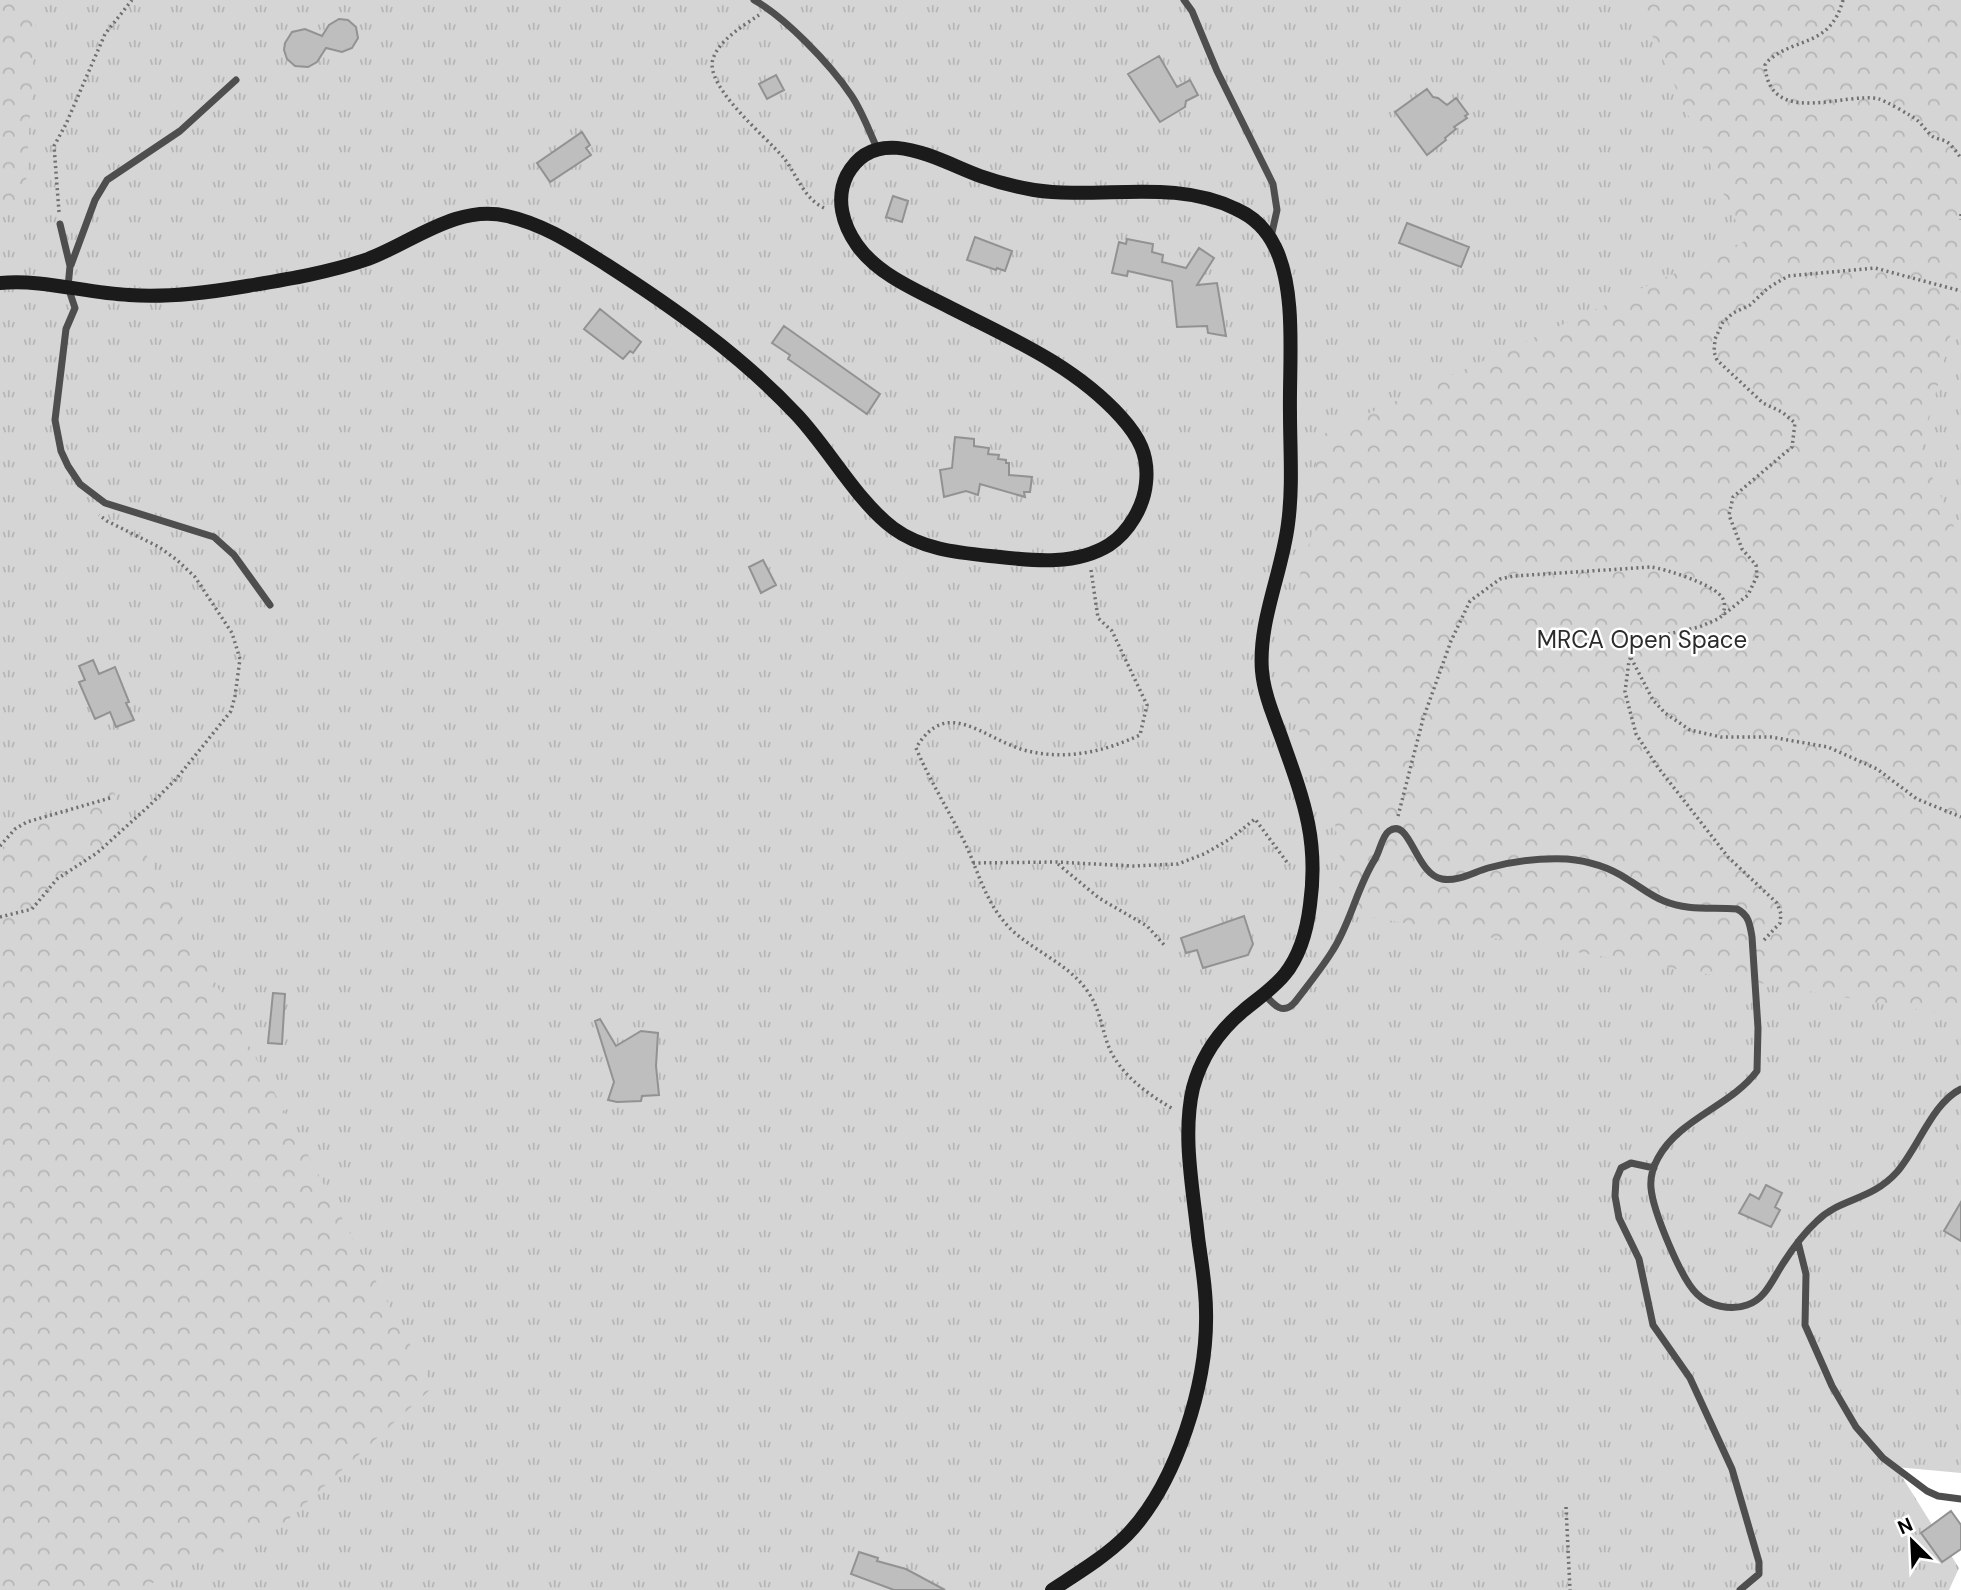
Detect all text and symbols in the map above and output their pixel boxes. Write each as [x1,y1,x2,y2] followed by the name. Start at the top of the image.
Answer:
[1537,624,1747,655] park label: MRCA Open Space
[1877,1506,1947,1576] north arrow
[1894,1512,1917,1540] text: N

